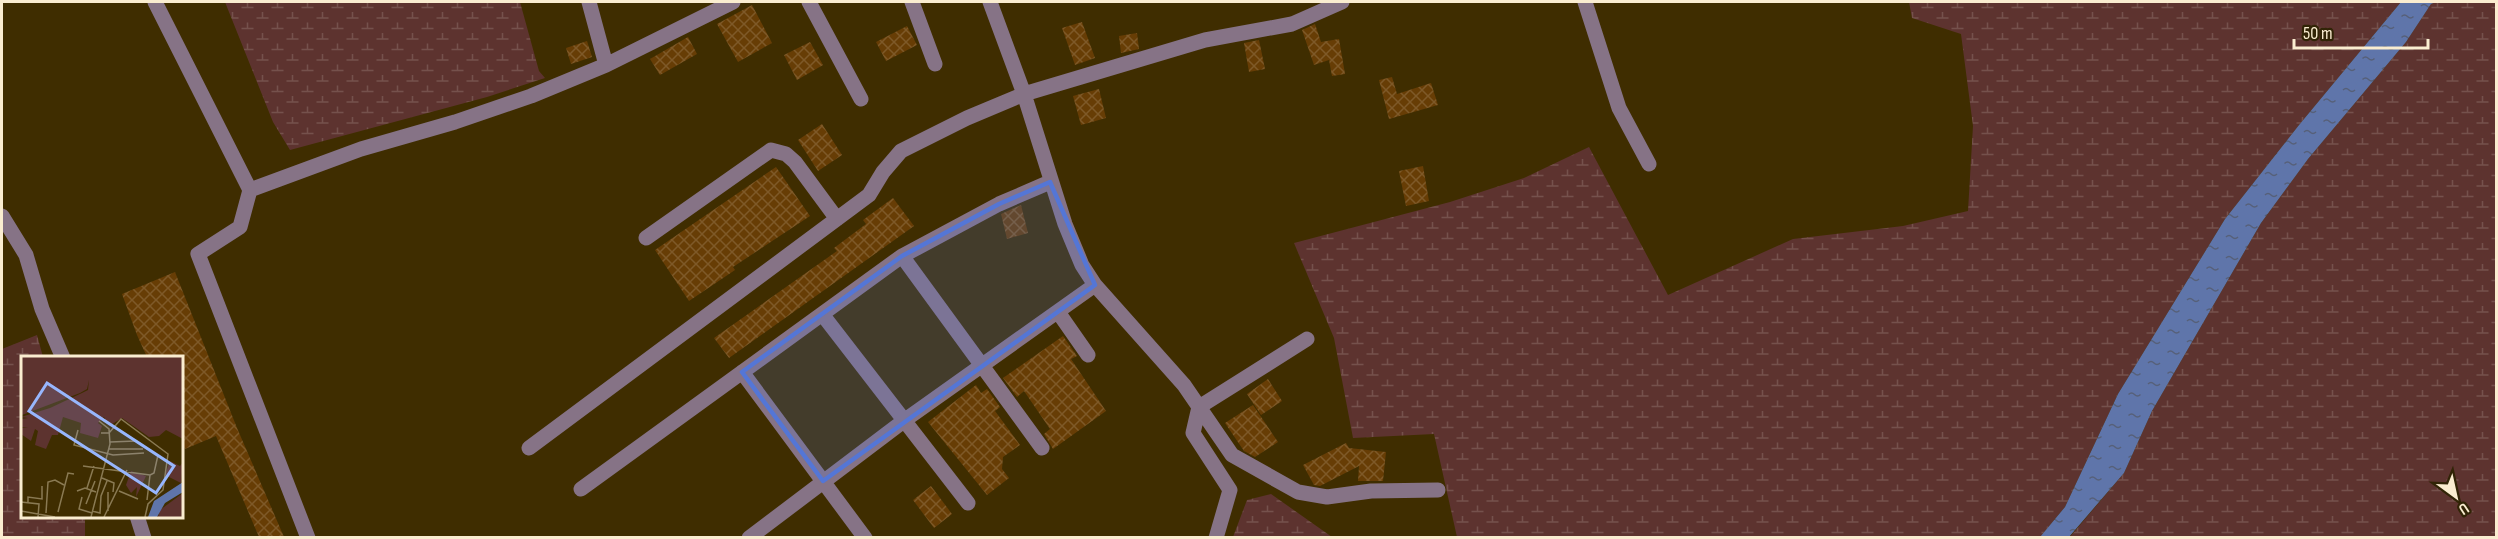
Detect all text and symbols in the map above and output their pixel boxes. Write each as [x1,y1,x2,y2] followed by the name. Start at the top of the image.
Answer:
[2294,12,2428,50] scale bar
[2303,23,2333,44] text: 50 m
[21,356,183,518] inset map
[2426,467,2486,527] north arrow
[2455,498,2472,519] text: U

